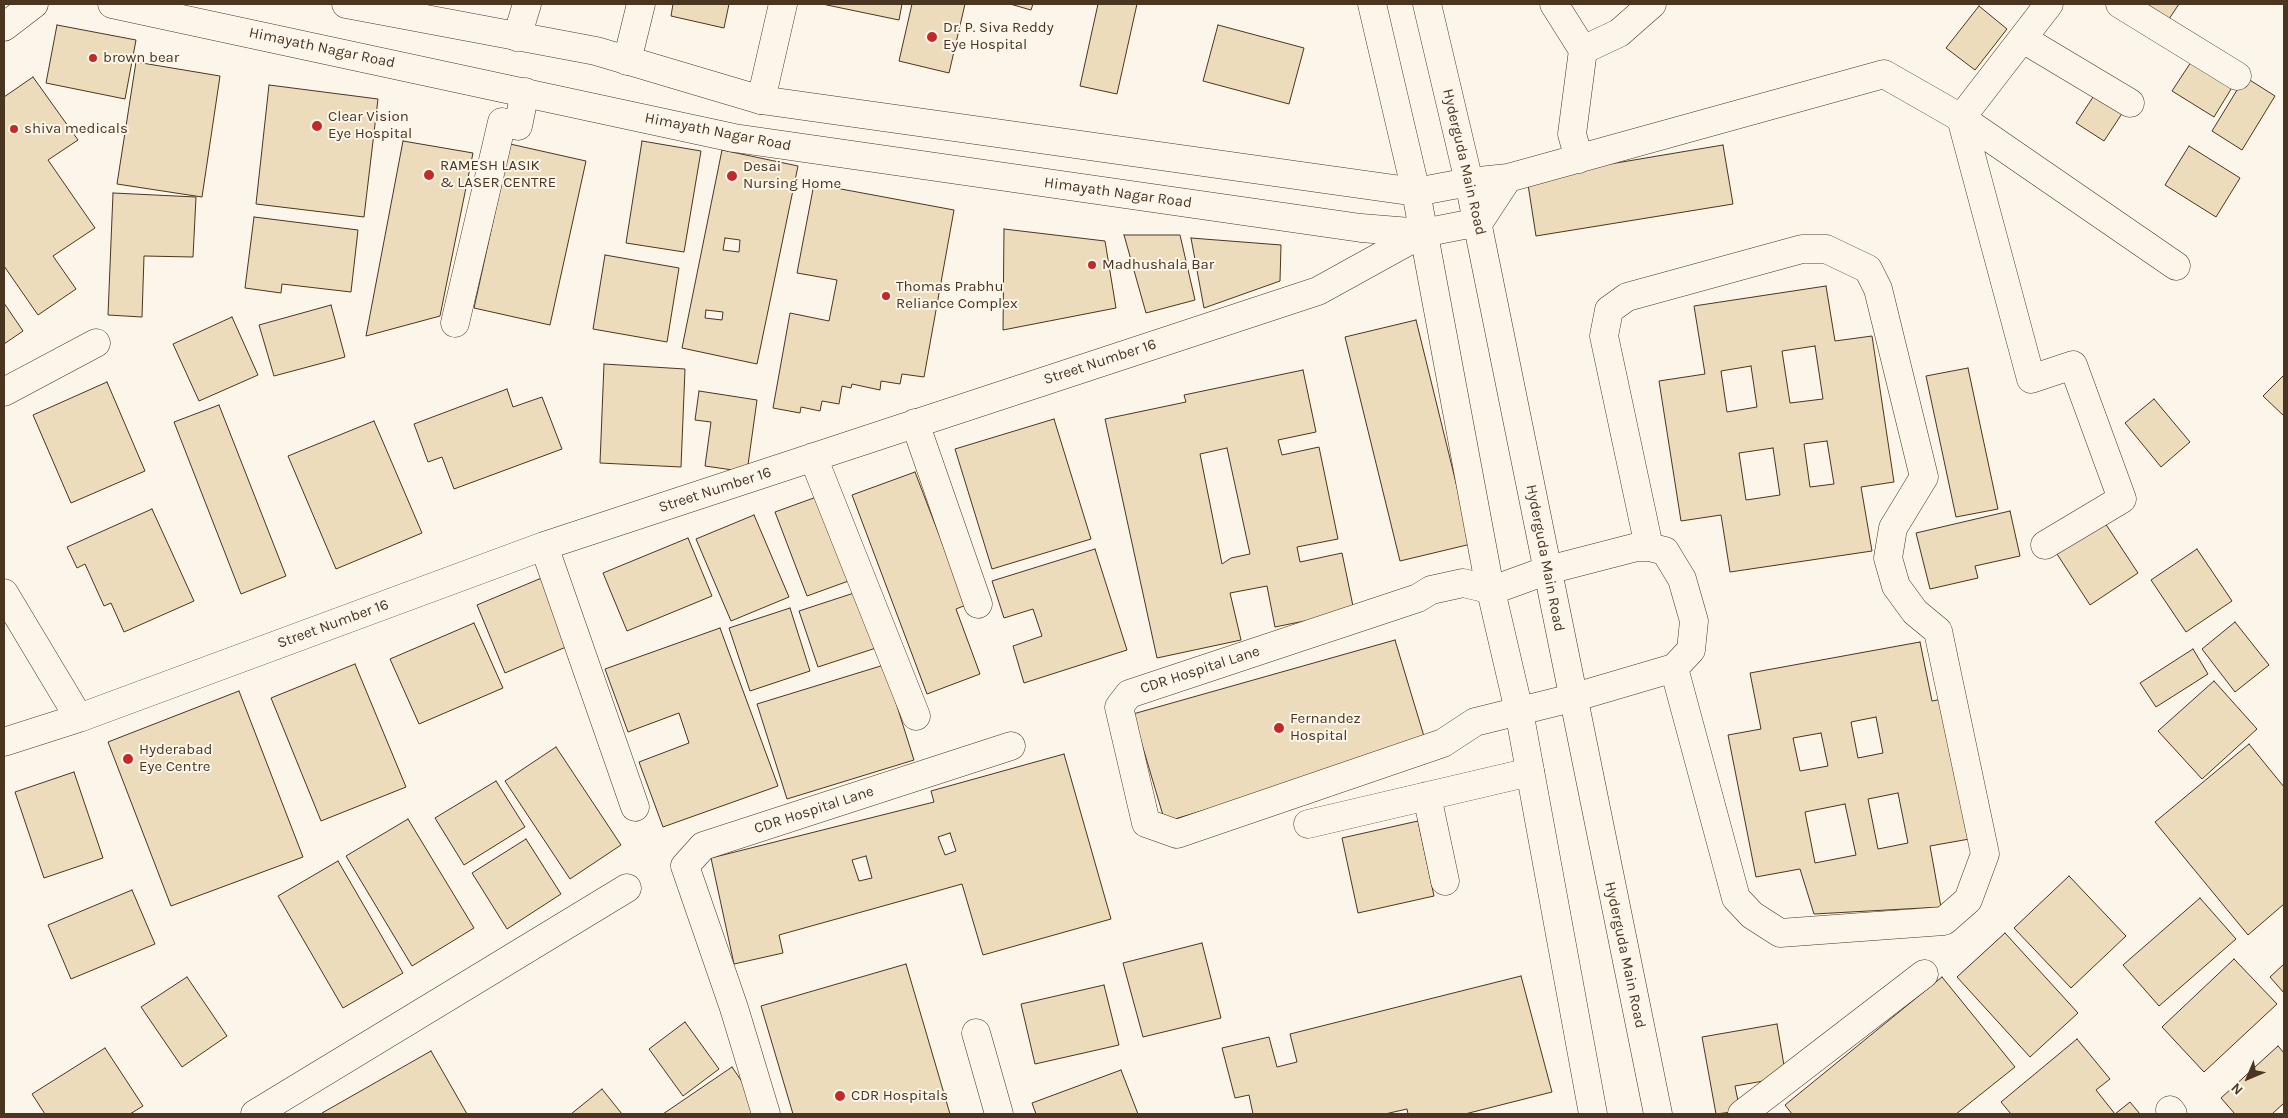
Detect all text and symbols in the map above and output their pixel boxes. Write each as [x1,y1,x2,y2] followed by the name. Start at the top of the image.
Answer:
[943,19,1054,54] place label: Dr. P. Siva Reddy Eye Hospital
[247,24,397,72] street label: Himayath Nagar Road
[925,30,939,44] marker: Dr. P. Siva Reddy Eye Hospital
[103,49,179,67] place label: brown bear
[87,52,99,64] marker: brown bear
[1438,87,1490,237] street label: Hyderguda Main Road
[328,108,412,143] place label: Clear Vision Eye Hospital
[643,109,793,155] street label: Himayath Nagar Road
[310,119,324,133] marker: Clear Vision Eye Hospital
[24,120,128,138] place label: shiva medicals
[8,123,20,135] marker: shiva medicals
[440,157,556,192] place label: RAMESH LASIK & LASER CENTRE
[743,158,841,193] place label: Desai Nursing Home
[422,168,436,182] marker: RAMESH LASIK & LASER CENTRE
[725,169,739,183] marker: Desai Nursing Home
[1043,174,1193,212] street label: Himayath Nagar Road
[1102,256,1214,274] place label: Madhushala Bar
[1086,259,1098,271] marker: Madhushala Bar
[896,278,1018,313] place label: Thomas Prabhu Reliance Complex
[880,290,892,302] marker: Thomas Prabhu Reliance Complex
[1041,335,1159,389] street label: Street Number 16
[656,463,774,517] street label: Street Number 16
[1522,483,1568,633] street label: Hyderguda Main Road
[275,595,391,653] street label: Street Number 16
[1138,642,1262,698] street label: CDR Hospital Lane
[1290,710,1361,745] place label: Fernandez Hospital
[1272,721,1286,735] marker: Fernandez Hospital
[139,741,212,776] place label: Hyderabad Eye Centre
[121,752,135,766] marker: Hyderabad Eye Centre
[752,782,876,838] street label: CDR Hospital Lane
[1601,880,1649,1030] street label: Hyderguda Main Road
[2223,1053,2273,1103] north arrow
[2227,1079,2247,1099] text: N
[851,1087,948,1105] place label: CDR Hospitals
[833,1089,847,1103] marker: CDR Hospitals

